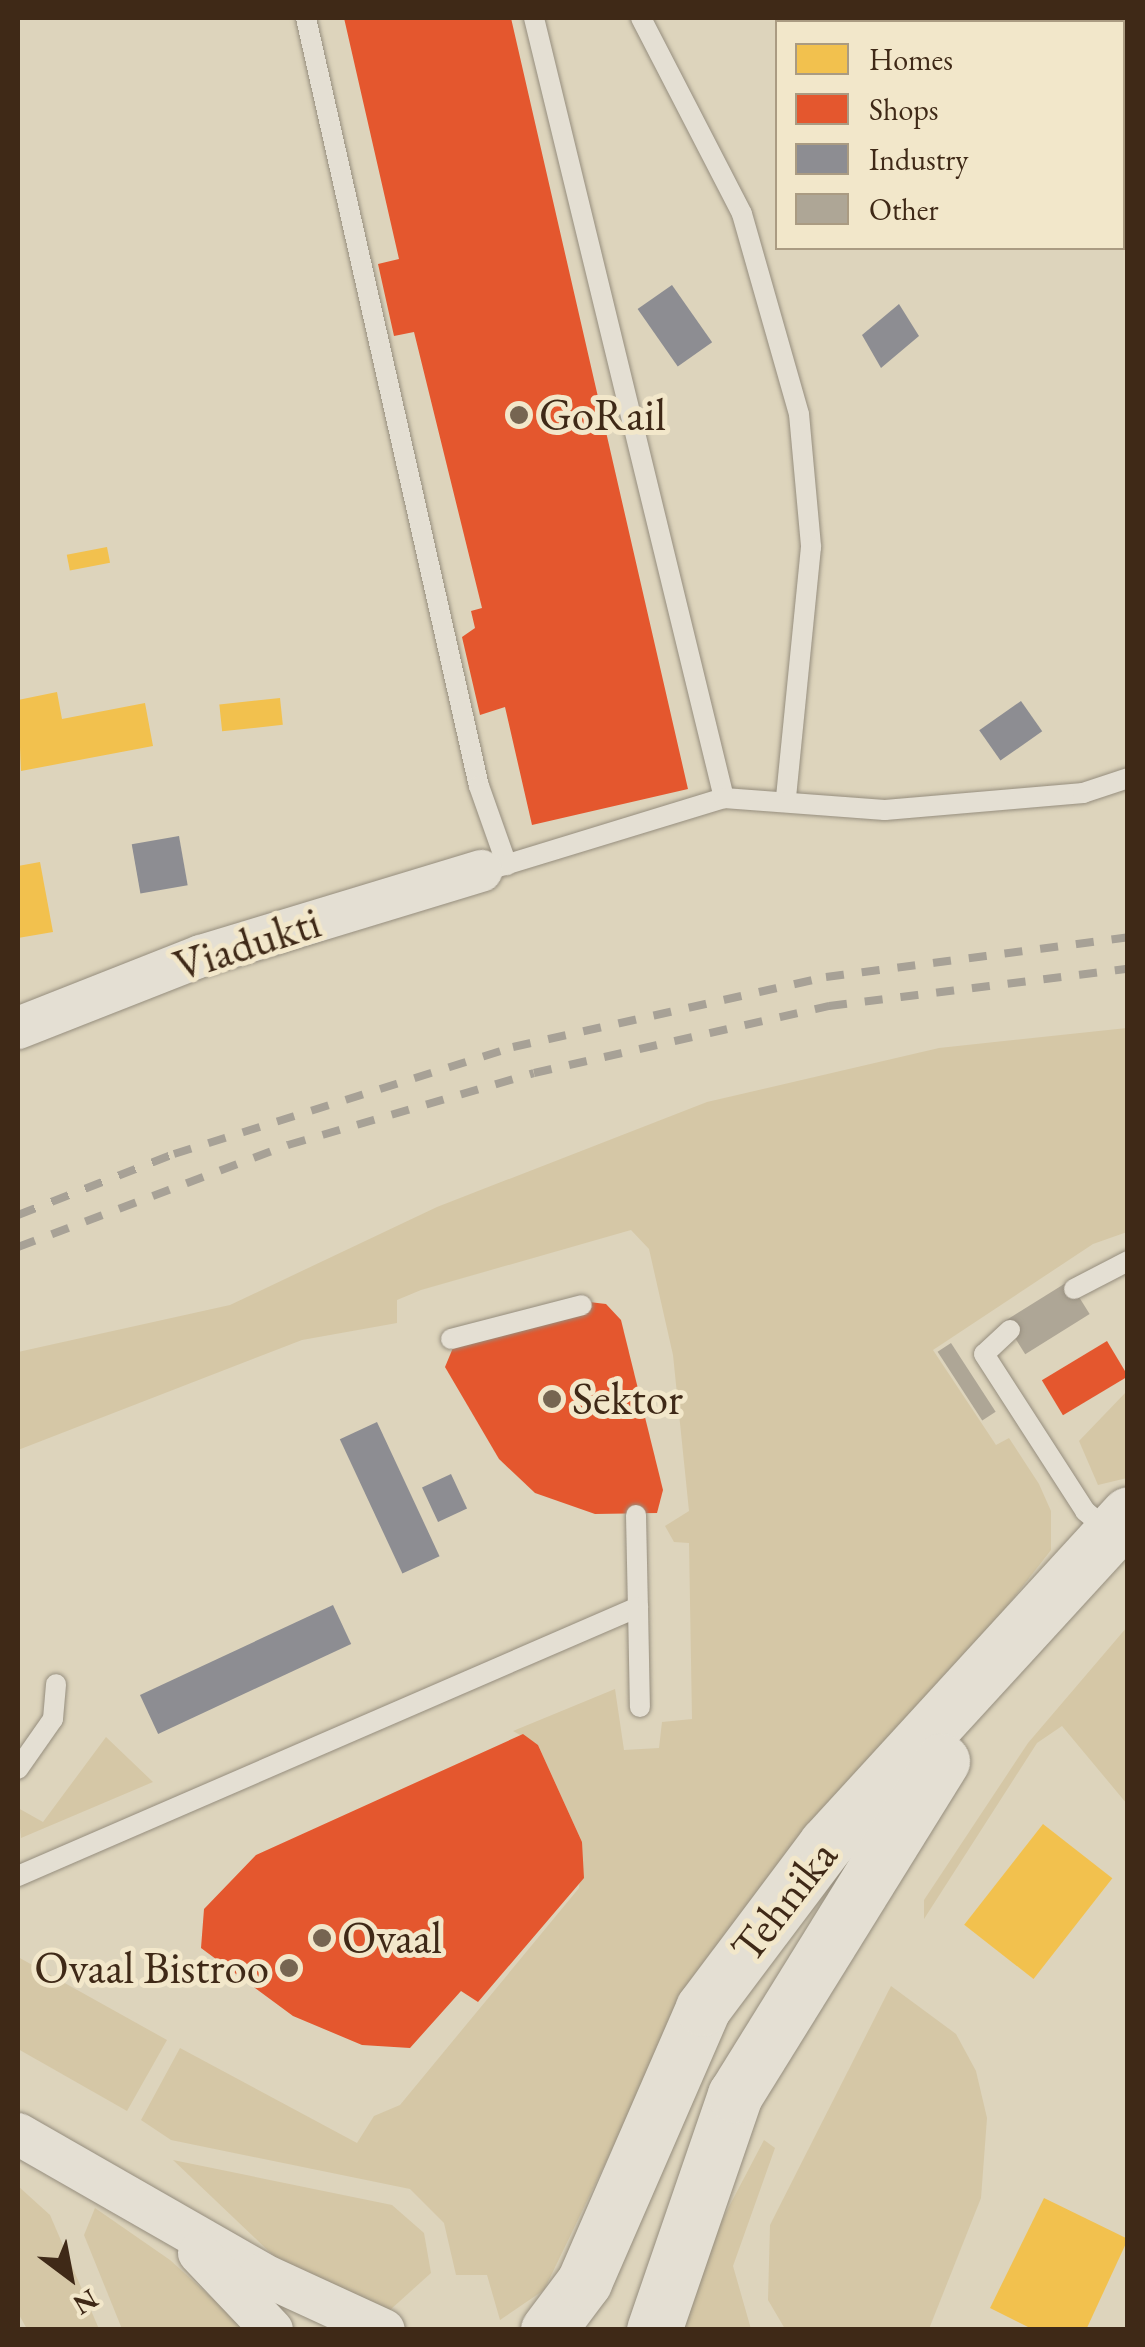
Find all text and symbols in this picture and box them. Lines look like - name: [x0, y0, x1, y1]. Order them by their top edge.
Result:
- legend: [775, 20, 1125, 250]
- text: Homes: [869, 40, 953, 79]
- text: Shops: [869, 90, 939, 129]
- text: Industry: [869, 140, 968, 179]
- text: Other: [869, 190, 938, 229]
- place label: GoRail: [539, 388, 666, 442]
- marker: GoRail: [508, 404, 530, 426]
- street label: Viadukti: [167, 895, 327, 993]
- place label: Sektor: [572, 1372, 683, 1426]
- marker: Sektor: [541, 1388, 563, 1410]
- street label: Tehnika: [720, 1829, 848, 1973]
- place label: Ovaal: [342, 1911, 442, 1965]
- marker: Ovaal: [311, 1927, 333, 1949]
- place label: Ovaal Bistroo: [34, 1941, 269, 1995]
- marker: Ovaal Bistroo: [278, 1957, 300, 1979]
- north arrow: [20, 2227, 120, 2327]
- text: N: [67, 2281, 105, 2324]

